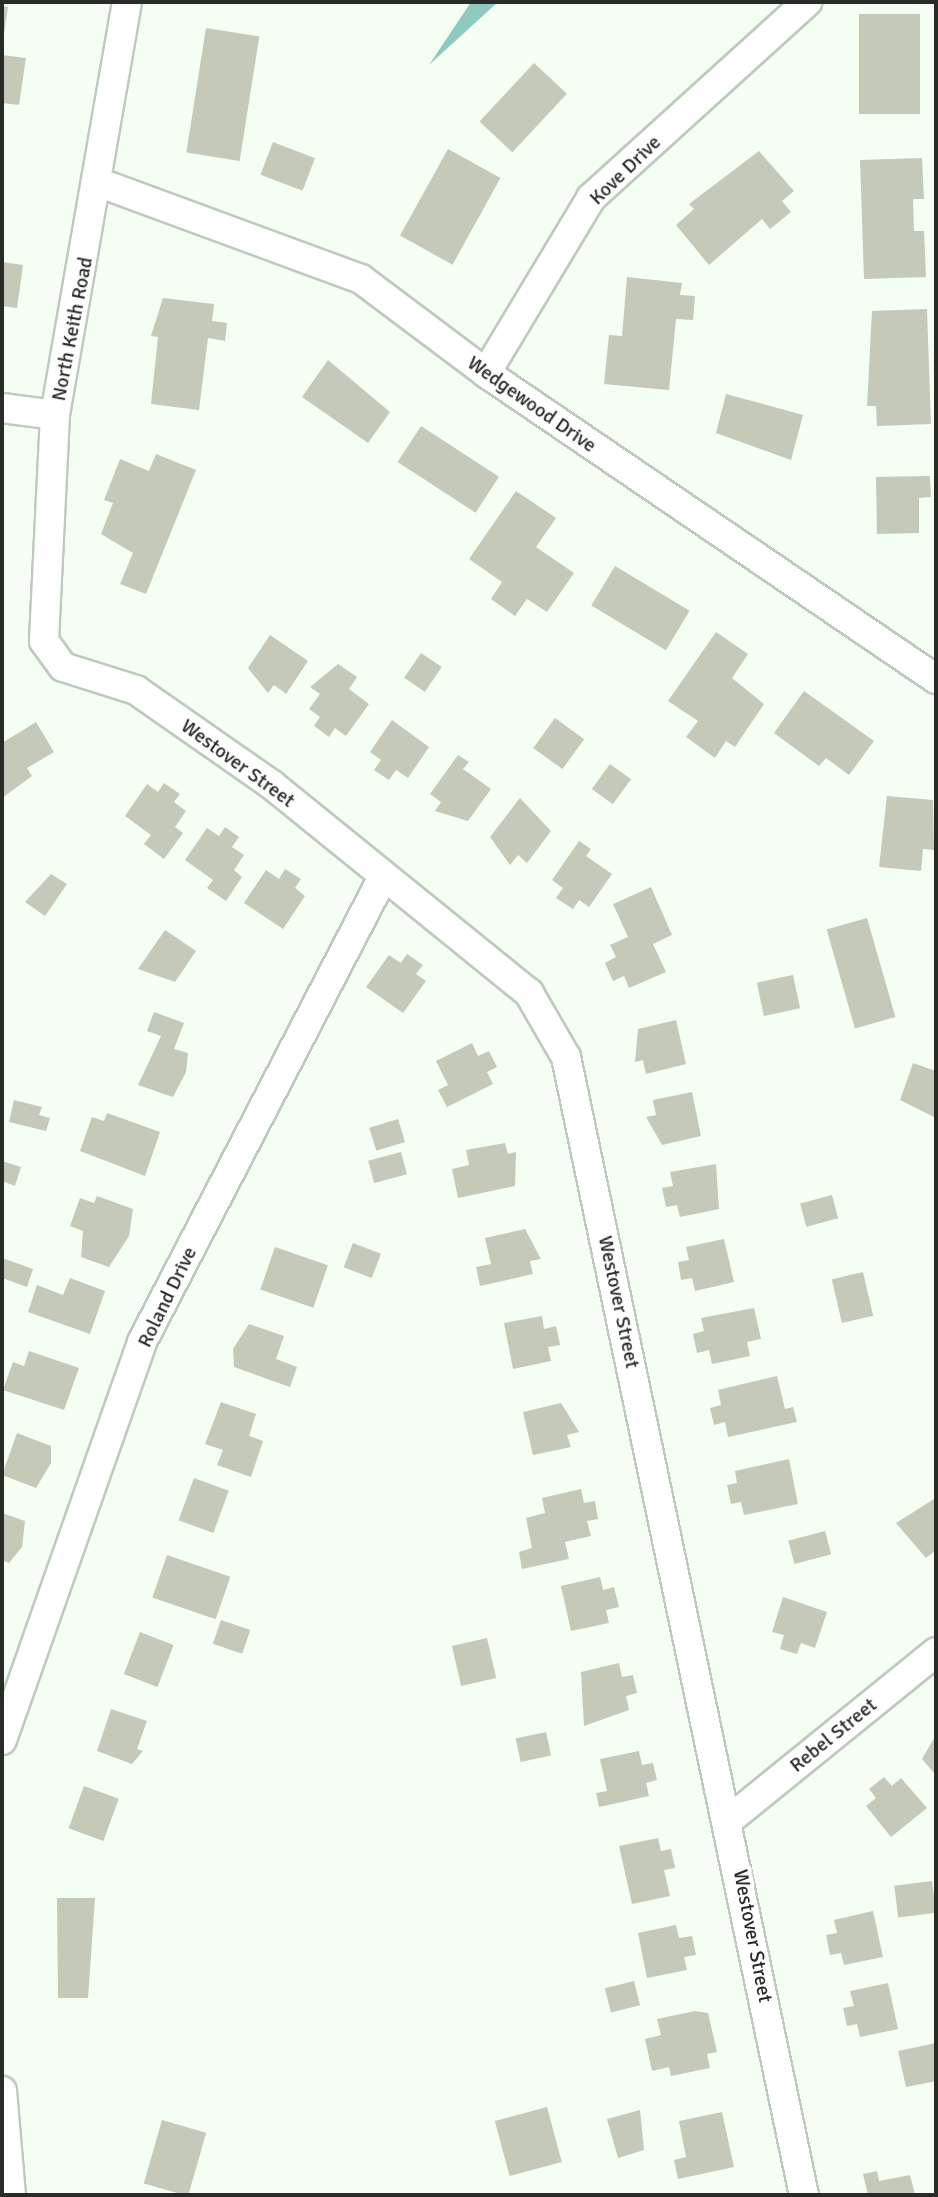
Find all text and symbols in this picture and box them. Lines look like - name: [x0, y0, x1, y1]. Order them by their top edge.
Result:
- street label: Kove Drive: [584, 130, 666, 210]
- street label: North Keith Road: [46, 255, 98, 403]
- street label: Wedgewood Drive: [463, 351, 601, 457]
- street label: Westover Street: [176, 714, 300, 812]
- street label: Westover Street: [593, 1234, 645, 1370]
- street label: Roland Drive: [132, 1243, 202, 1351]
- street label: Rebel Street: [785, 1693, 881, 1777]
- street label: Westover Street: [728, 1868, 778, 2004]

